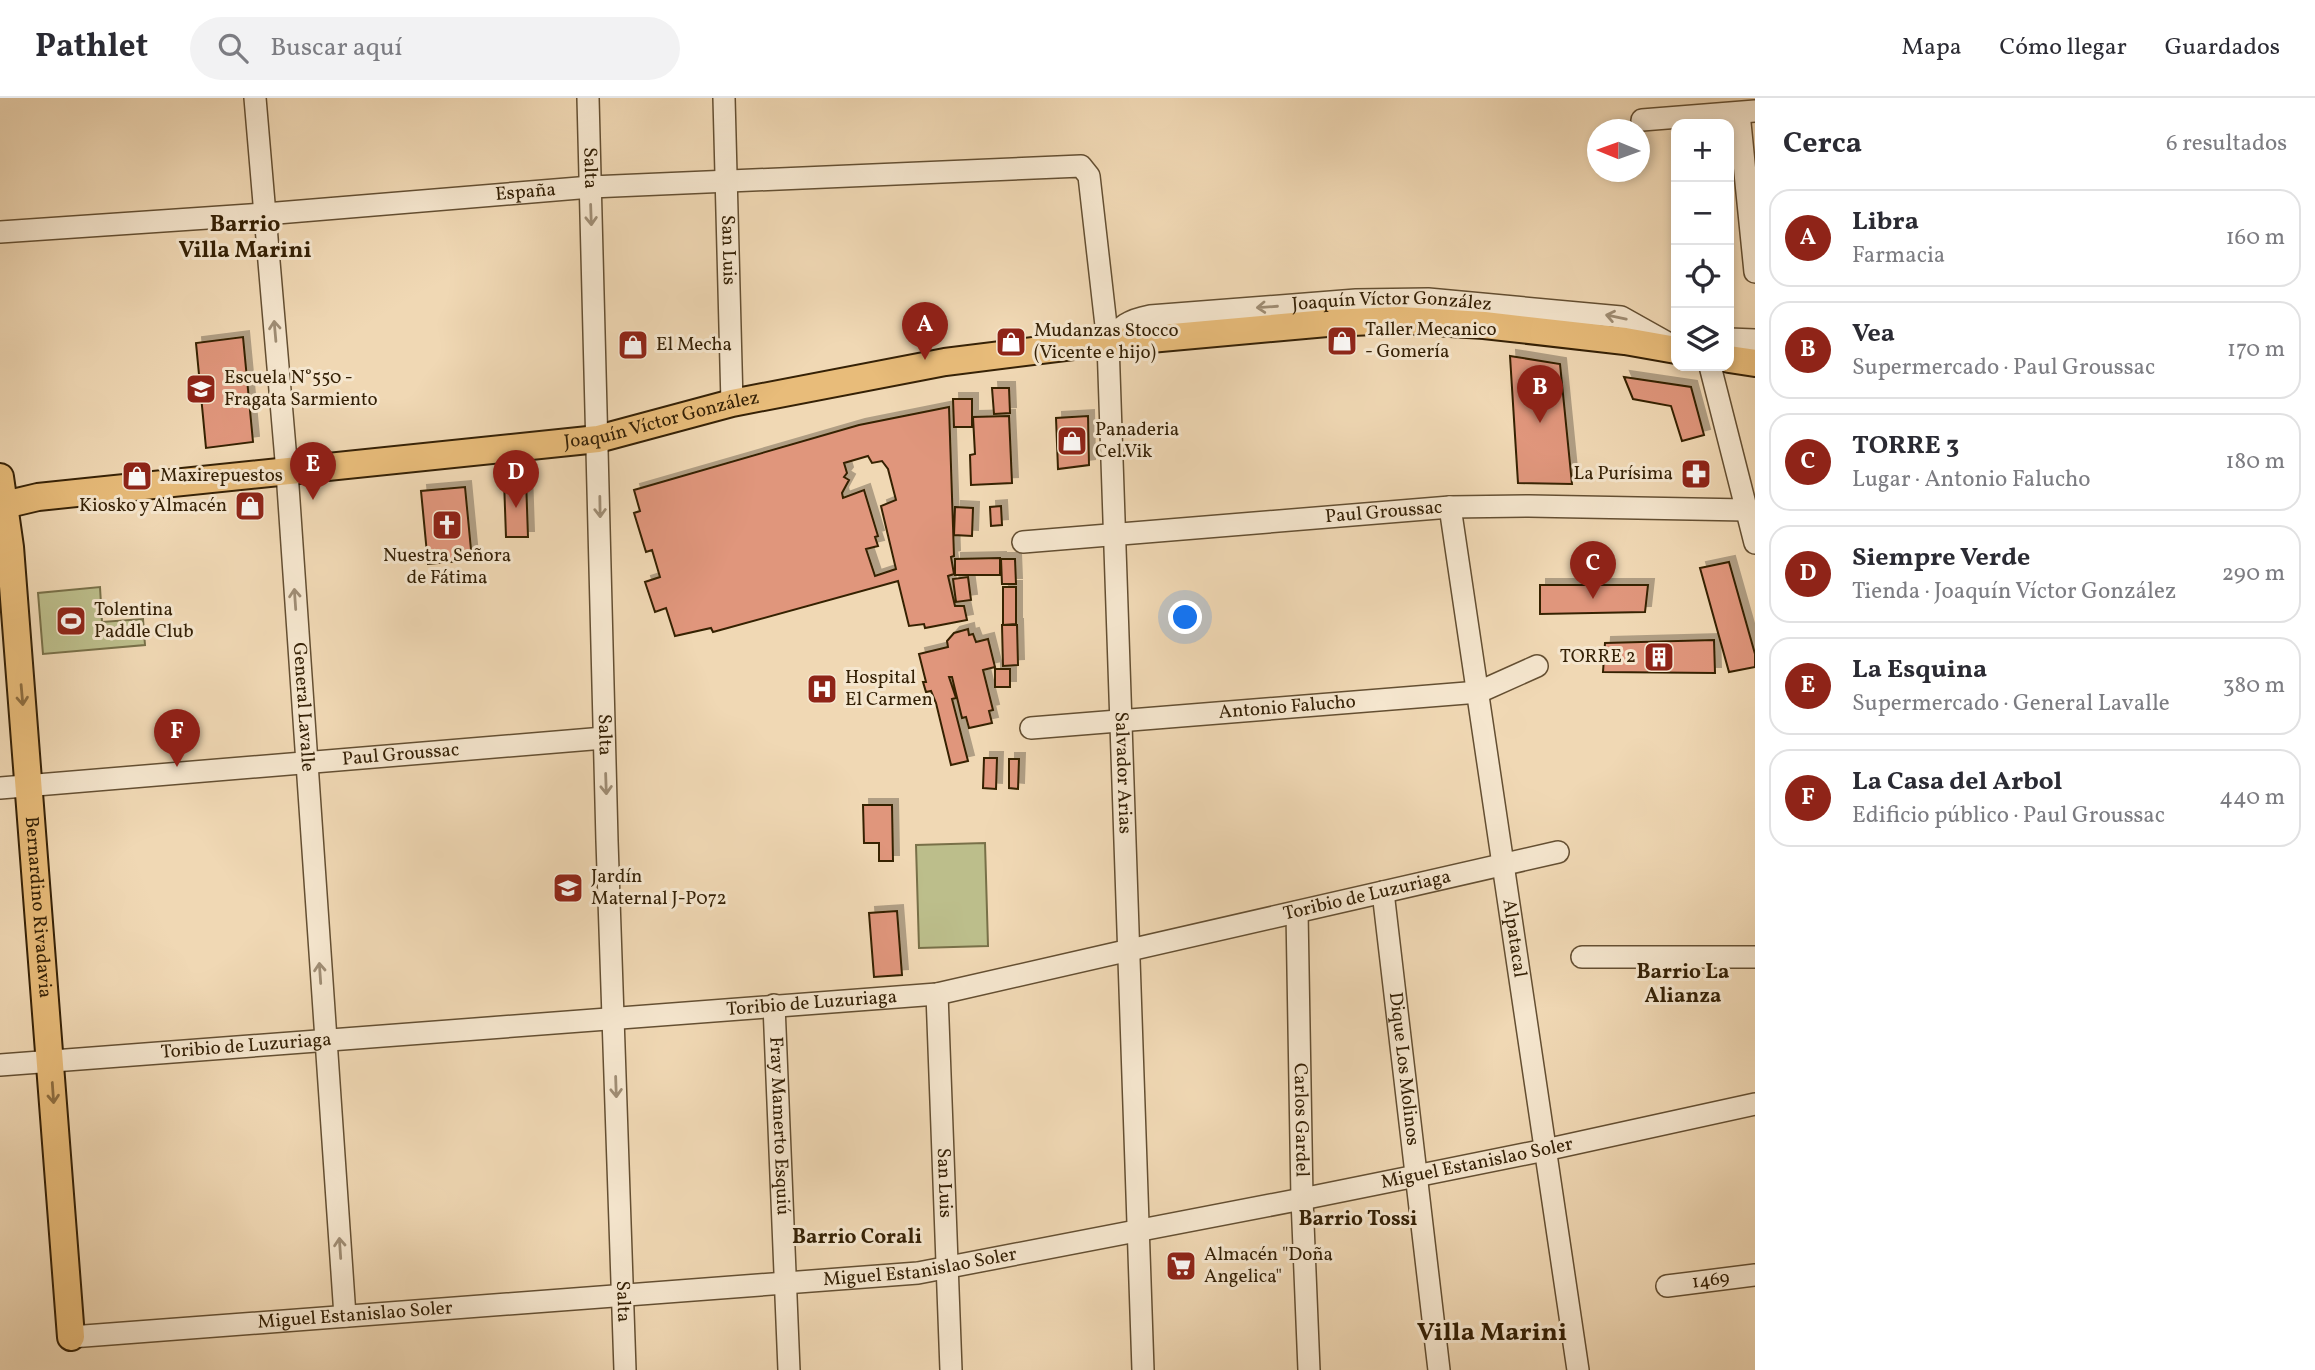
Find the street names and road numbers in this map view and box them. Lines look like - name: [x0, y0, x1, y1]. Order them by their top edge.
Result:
- street label: Salta: [576, 147, 603, 189]
- street label: España: [494, 177, 557, 208]
- street label: San Luis: [714, 214, 742, 285]
- street label: Joaquín Víctor González: [1291, 286, 1493, 318]
- street label: Joaquín Víctor González: [563, 385, 761, 455]
- street label: Paul Groussac: [1324, 495, 1443, 530]
- street label: General Lavalle: [286, 642, 321, 773]
- street label: Antonio Falucho: [1218, 689, 1357, 726]
- street label: Salvador Arias: [1108, 711, 1138, 834]
- street label: Salta: [591, 714, 618, 756]
- street label: Paul Groussac: [341, 737, 460, 773]
- street label: Bernardino Rivadavia: [18, 815, 58, 999]
- street label: Toribio de Luzuriaga: [1281, 864, 1454, 927]
- street label: Alpatacal: [1495, 897, 1533, 980]
- street label: Toribio de Luzuriaga: [725, 984, 898, 1023]
- street label: Dique Los Molinos: [1382, 991, 1426, 1147]
- street label: Toribio de Luzuriaga: [160, 1027, 333, 1066]
- street label: Fray Mamerto Esquiú: [762, 1036, 796, 1216]
- street label: Carlos Gardel: [1287, 1063, 1315, 1178]
- street label: Miguel Estanislao Soler: [1379, 1131, 1576, 1196]
- street label: San Luis: [930, 1147, 958, 1219]
- street label: Miguel Estanislao Soler: [822, 1241, 1019, 1293]
- street label: 1469: [1690, 1265, 1731, 1296]
- street label: Salta: [609, 1280, 636, 1323]
- street label: Miguel Estanislao Soler: [257, 1295, 454, 1336]

